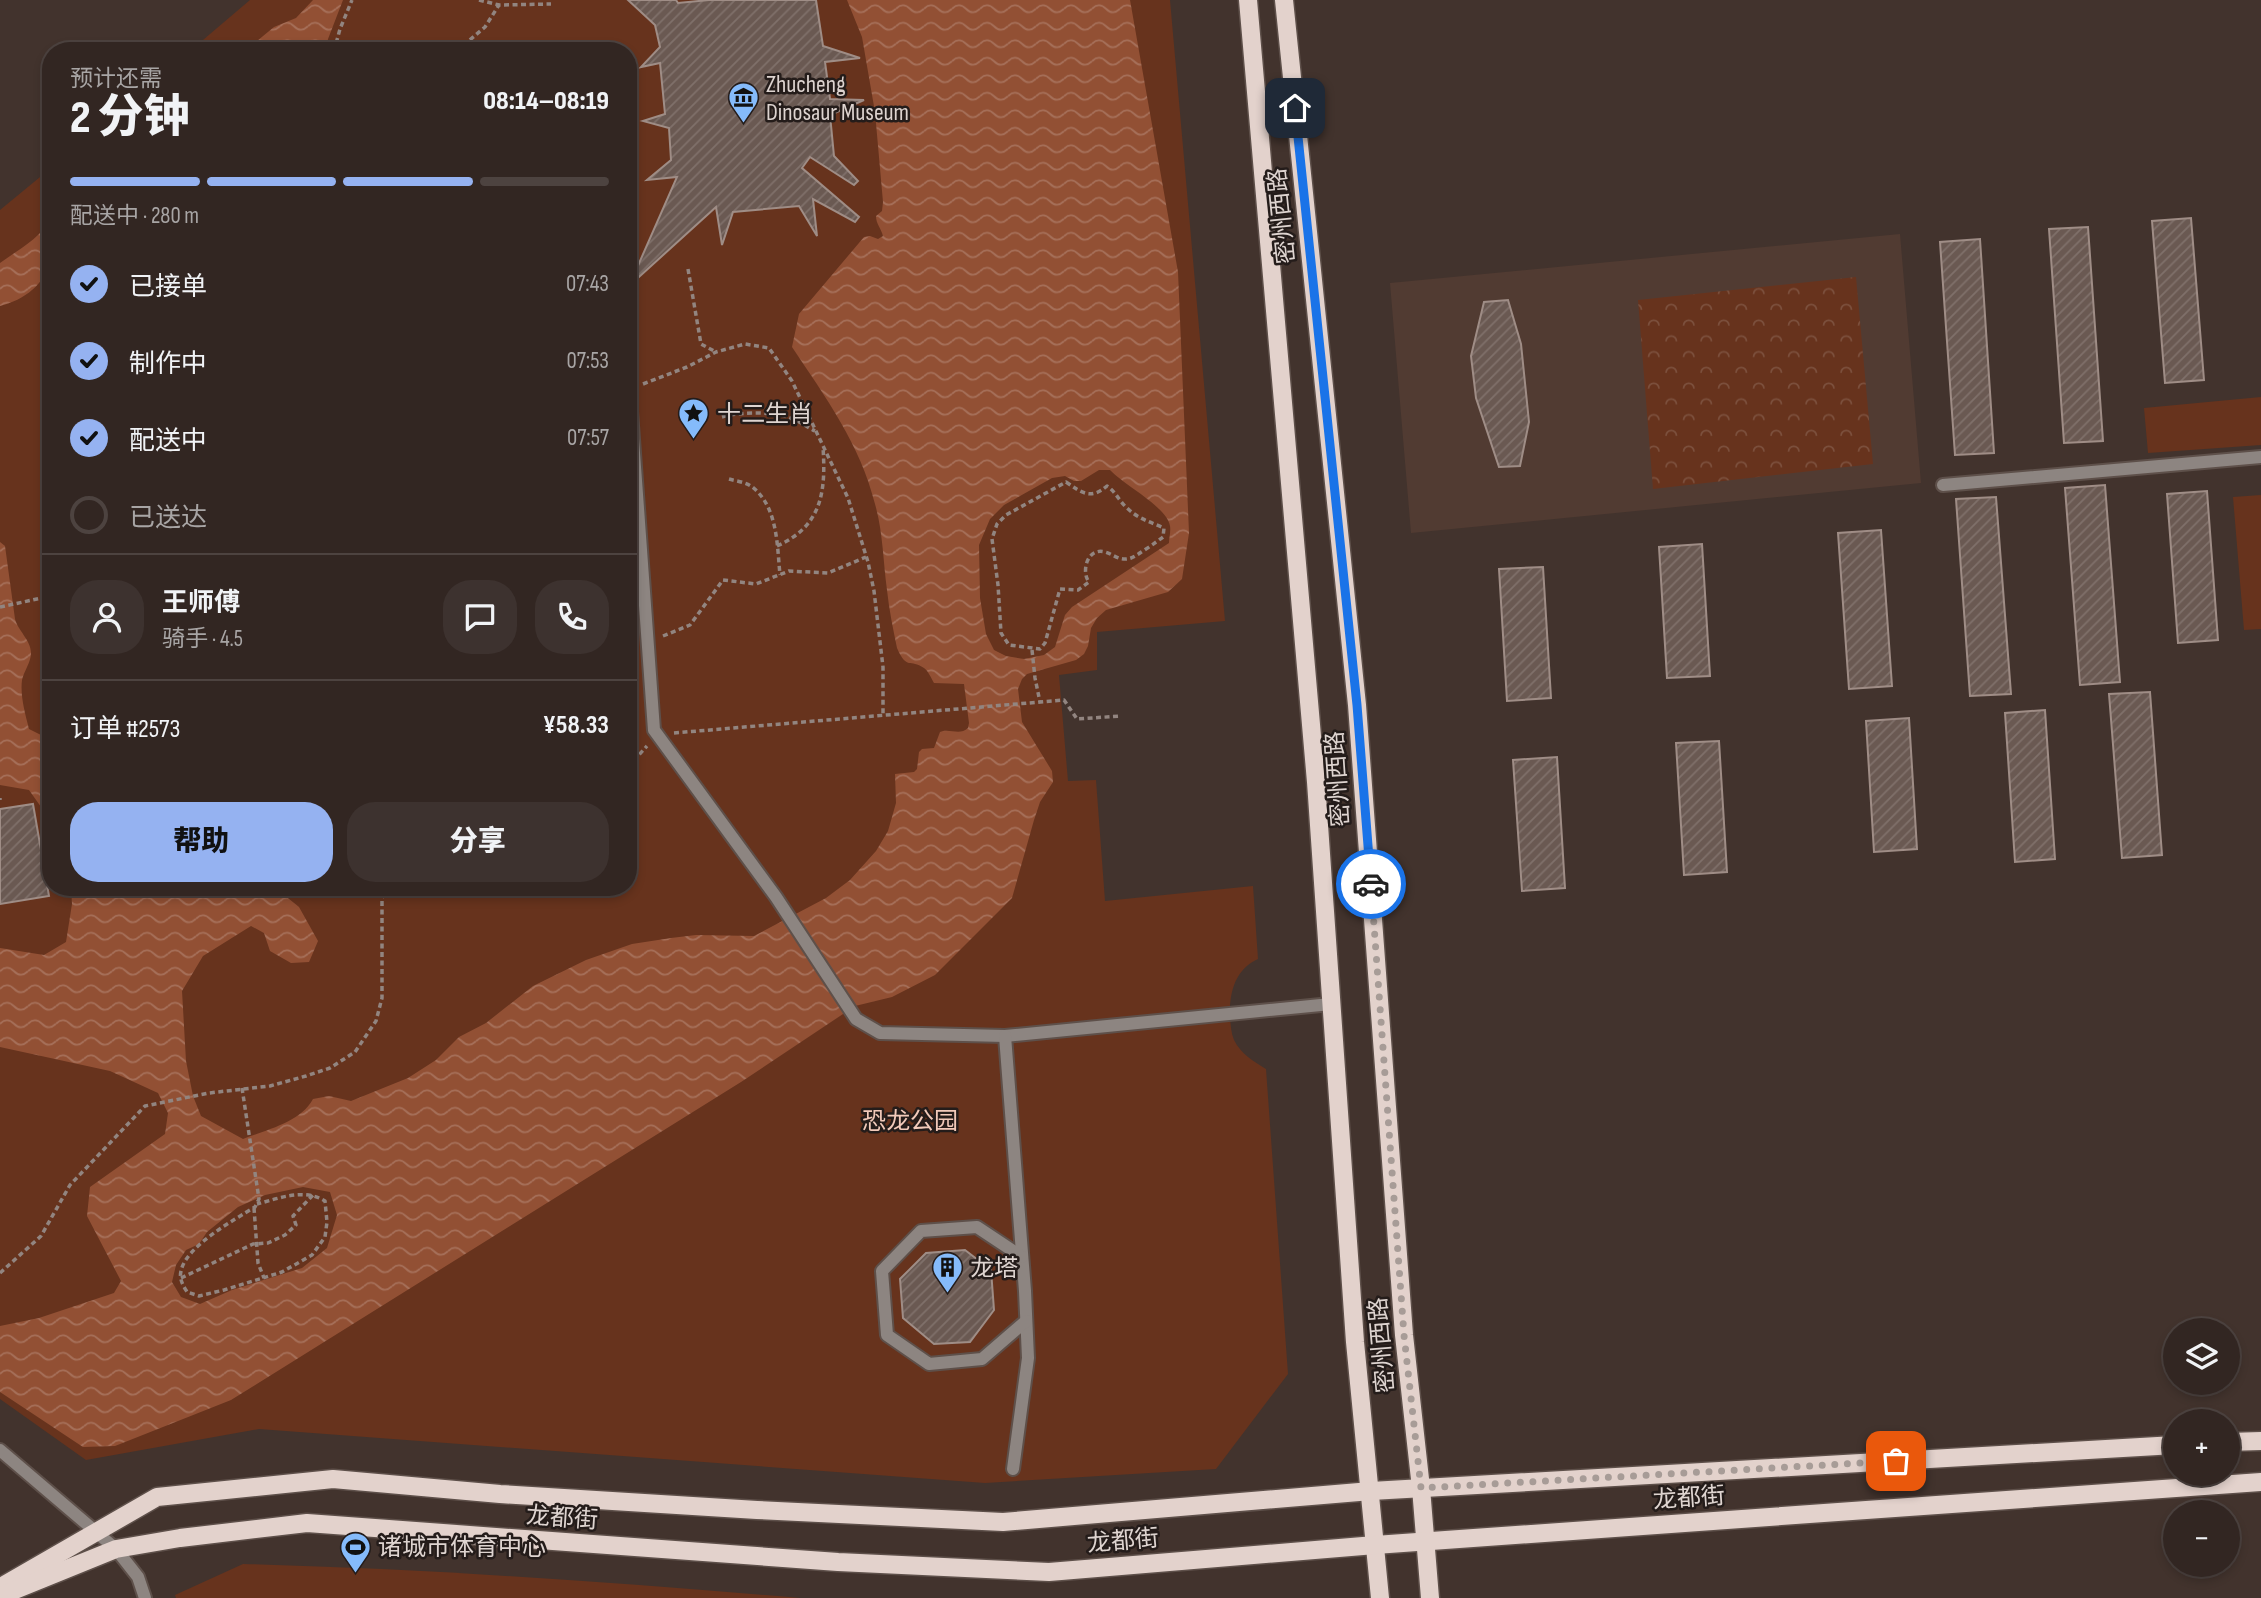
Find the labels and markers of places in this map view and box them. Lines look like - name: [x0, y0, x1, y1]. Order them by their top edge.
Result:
- place label: Zhucheng Dinosaur Museum: [766, 70, 909, 127]
- pin: [1265, 78, 1325, 138]
- museum icon: Zhucheng Dinosaur Museum: [726, 81, 760, 125]
- place icon: 十二生肖: [677, 397, 711, 441]
- place label: 十二生肖: [717, 400, 813, 429]
- building icon: 龙塔: [930, 1251, 964, 1295]
- place label: 龙塔: [970, 1254, 1018, 1283]
- pin: [1866, 1431, 1926, 1491]
- sports icon: 诸城市体育中心: [338, 1530, 372, 1574]
- place label: 诸城市体育中心: [378, 1533, 546, 1562]

